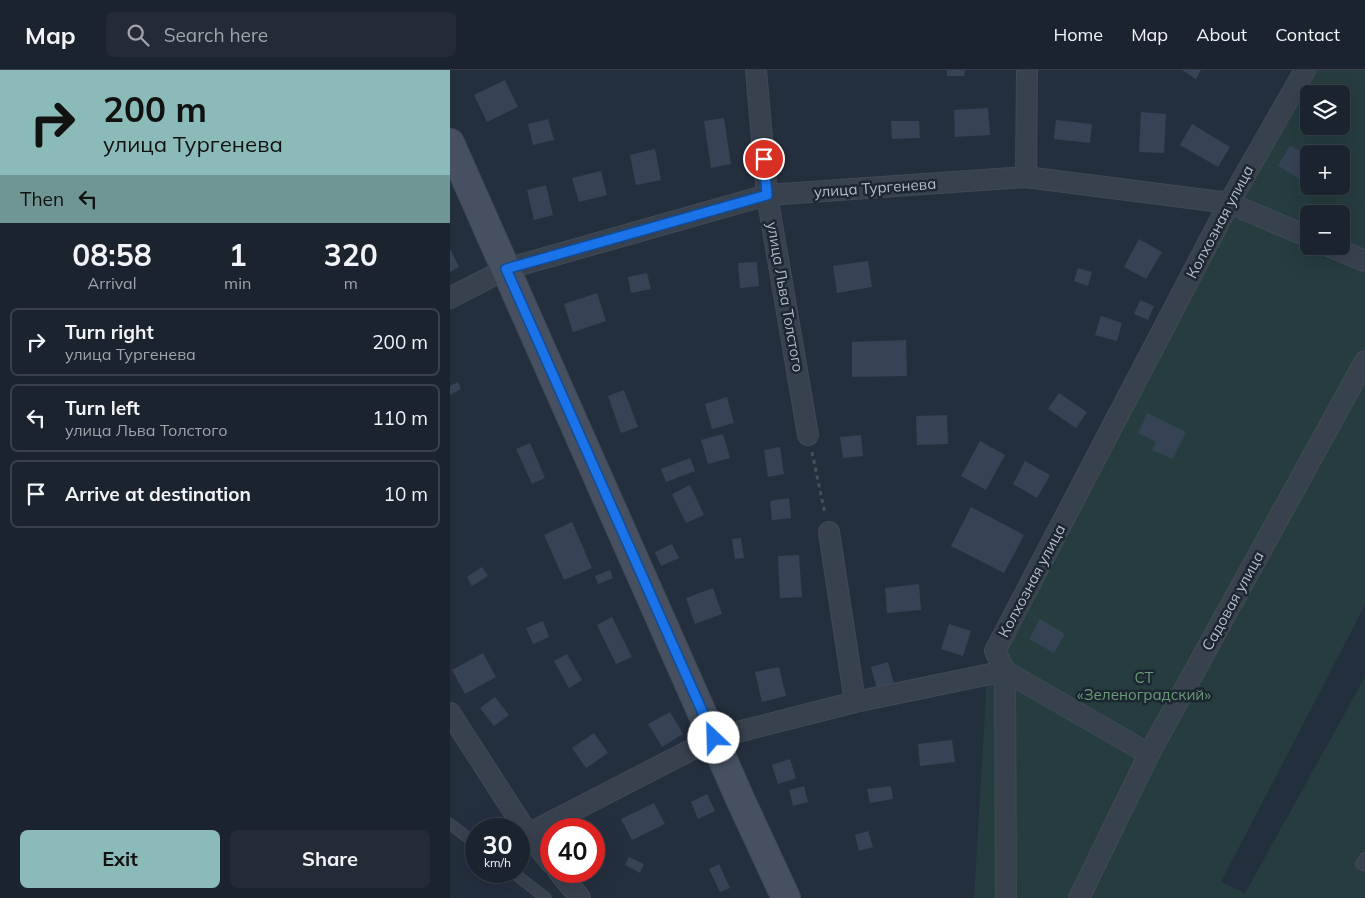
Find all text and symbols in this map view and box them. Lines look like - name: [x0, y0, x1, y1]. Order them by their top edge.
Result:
- search box: [106, 12, 456, 57]
- text: Map: [25, 20, 76, 50]
- icon: search: [124, 21, 152, 49]
- text: Search here: [164, 23, 268, 47]
- text: Home: [1053, 23, 1103, 46]
- text: Map: [1131, 23, 1168, 46]
- text: About: [1196, 23, 1247, 46]
- text: Contact: [1275, 23, 1340, 46]
- map controls: [1300, 85, 1350, 255]
- button: layers: [1300, 85, 1350, 135]
- text: 200 m: [103, 87, 207, 131]
- icon: right: [20, 90, 85, 155]
- text: улица Тургенева: [103, 130, 283, 158]
- pin: [743, 138, 785, 180]
- icon: arrive: [750, 145, 778, 173]
- button: +: [1300, 145, 1350, 195]
- street label: Колхозная улица: [1182, 162, 1257, 282]
- street label: улица Тургенева: [813, 174, 937, 201]
- icon: left: [74, 185, 102, 213]
- text: Then: [20, 187, 64, 211]
- button: −: [1300, 205, 1350, 255]
- street label: улица Льва Толстого: [763, 220, 808, 374]
- text: 08:58: [72, 236, 152, 274]
- text: 1: [229, 236, 247, 274]
- text: 320: [324, 236, 378, 274]
- text: Arrival: [88, 273, 137, 293]
- text: min: [224, 273, 251, 293]
- text: m: [344, 273, 358, 293]
- text: Turn right: [65, 320, 154, 344]
- icon: right: [22, 328, 50, 356]
- text: 200 m: [372, 330, 428, 354]
- text: улица Тургенева: [65, 344, 196, 364]
- text: Turn left: [65, 396, 140, 420]
- icon: left: [22, 404, 50, 432]
- text: 110 m: [372, 406, 428, 430]
- text: улица Льва Толстого: [65, 420, 228, 440]
- icon: arrive: [22, 480, 50, 508]
- text: Arrive at destination: [65, 482, 251, 506]
- text: 10 m: [384, 482, 428, 506]
- street label: Колхозная улица: [994, 521, 1069, 641]
- street label: Садовая улица: [1197, 548, 1268, 654]
- park label: СТ «Зеленоградский»: [1077, 668, 1211, 704]
- position arrow: [687, 711, 739, 763]
- speed limit sign: 40: [540, 818, 605, 883]
- text: 30: [482, 829, 513, 860]
- button: Exit: [20, 830, 220, 888]
- button: Share: [230, 830, 430, 888]
- text: km/h: [484, 855, 511, 870]

